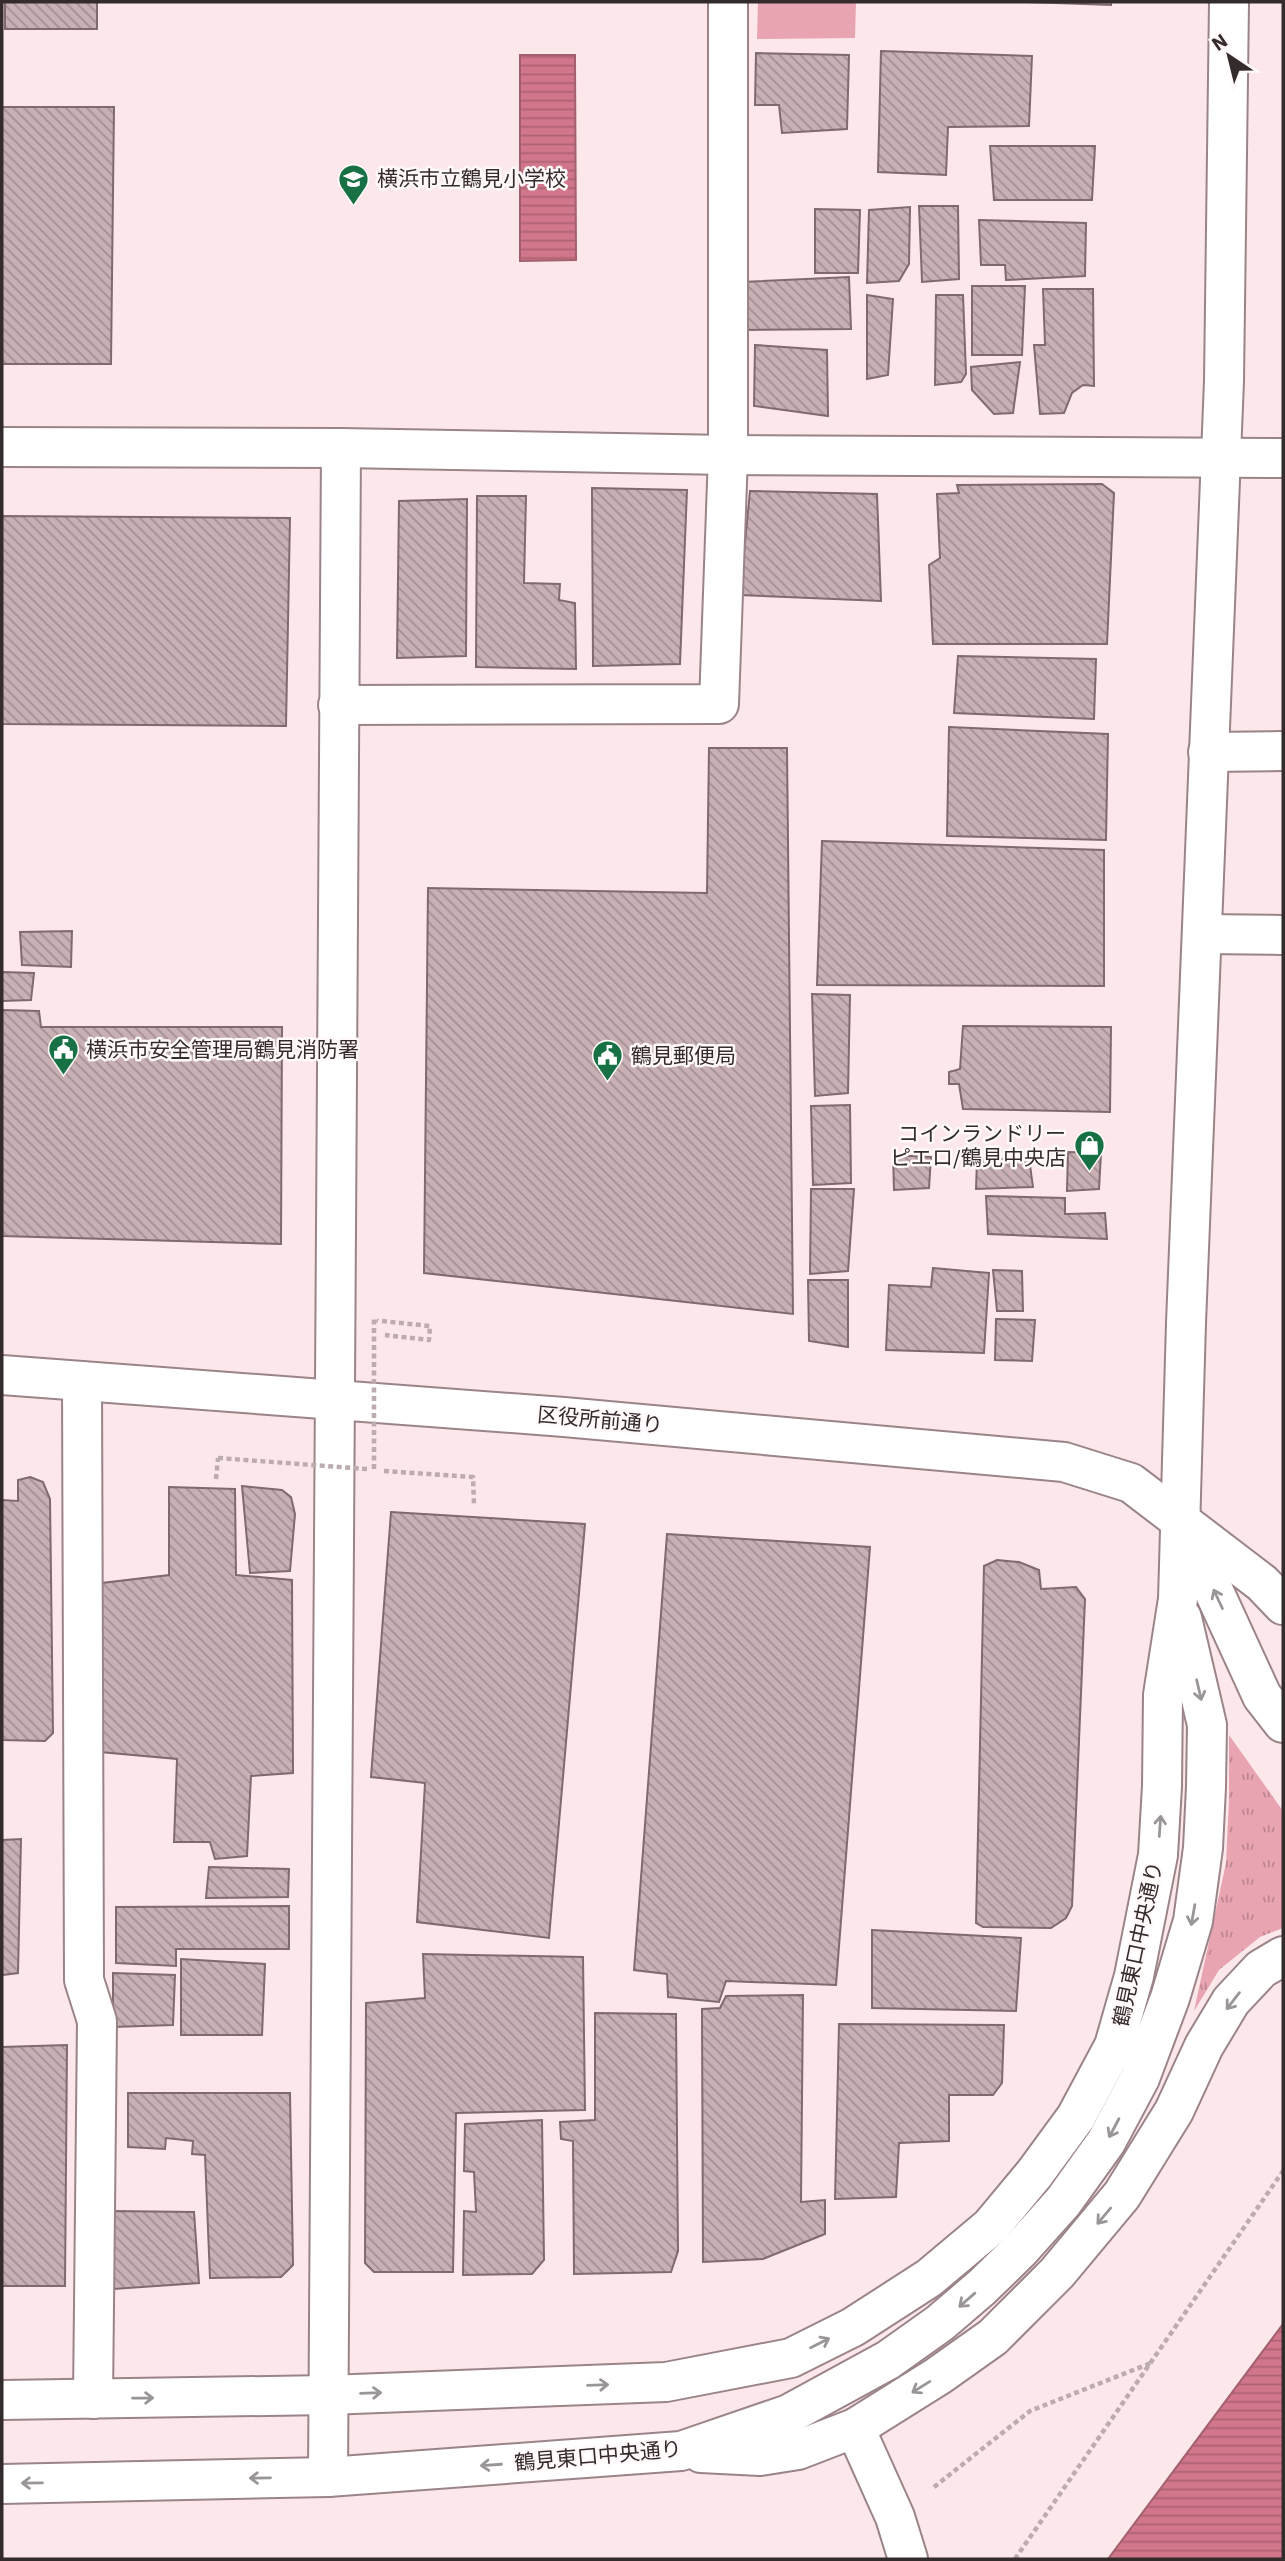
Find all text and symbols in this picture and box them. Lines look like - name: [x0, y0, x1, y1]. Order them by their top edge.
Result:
- north arrow: [1194, 21, 1264, 91]
- text: N: [1207, 28, 1232, 56]
- school or university icon: 横浜市立鶴見小学校: [337, 162, 371, 206]
- place label: 横浜市立鶴見小学校: [377, 164, 566, 192]
- public building icon: 横浜市安全管理局鶴見消防署: [46, 1033, 80, 1077]
- place label: 横浜市安全管理局鶴見消防署: [86, 1035, 359, 1063]
- public building icon: 鶴見郵便局: [591, 1039, 625, 1083]
- place label: 鶴見郵便局: [631, 1041, 736, 1069]
- place label: コインランドリー ピエロ/鶴見中央店: [890, 1119, 1066, 1171]
- shop icon: コインランドリー ピエロ/鶴見中央店: [1072, 1129, 1106, 1173]
- street label: 区役所前通り: [536, 1400, 664, 1438]
- one-way arrow: [1211, 1588, 1224, 1610]
- one-way arrow: [1192, 1678, 1206, 1701]
- one-way arrow: [1153, 1815, 1166, 1838]
- street label: 鶴見東口中央通り: [1106, 1859, 1168, 2029]
- one-way arrow: [1186, 1903, 1199, 1926]
- one-way arrow: [1225, 1991, 1240, 2009]
- one-way arrow: [1106, 2117, 1120, 2137]
- one-way arrow: [1097, 2207, 1112, 2225]
- one-way arrow: [958, 2292, 976, 2308]
- one-way arrow: [809, 2336, 830, 2350]
- one-way arrow: [587, 2378, 610, 2391]
- one-way arrow: [912, 2379, 931, 2394]
- one-way arrow: [359, 2386, 382, 2400]
- one-way arrow: [132, 2391, 155, 2404]
- street label: 鶴見東口中央通り: [513, 2434, 683, 2476]
- one-way arrow: [480, 2459, 503, 2472]
- one-way arrow: [248, 2472, 271, 2485]
- one-way arrow: [21, 2476, 44, 2490]

